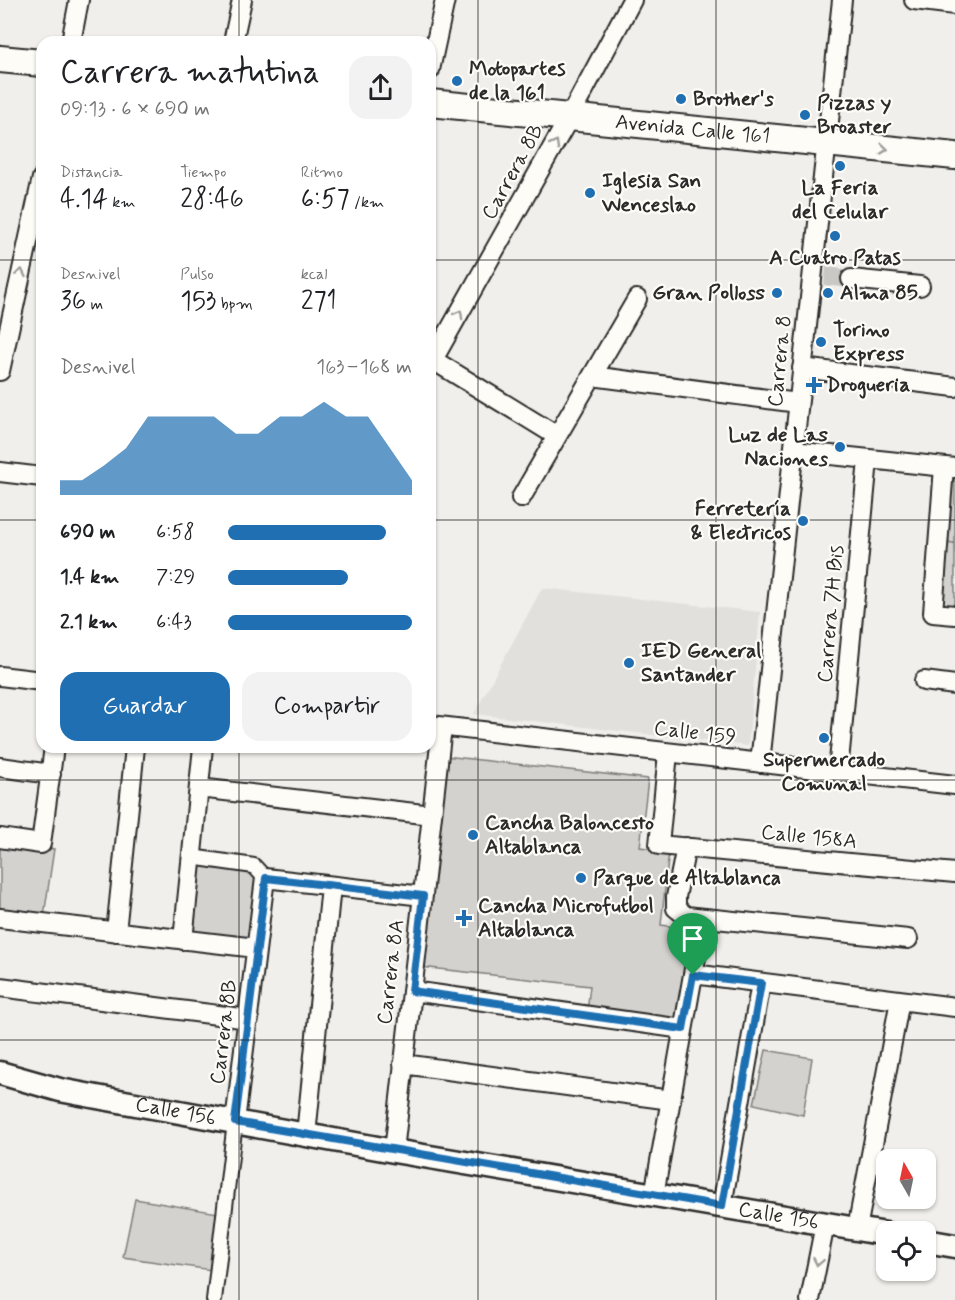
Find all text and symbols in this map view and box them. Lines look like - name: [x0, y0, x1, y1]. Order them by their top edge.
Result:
- text: Carrera matutina: [60, 51, 320, 95]
- place label: Motopartes de la 161: [469, 55, 566, 107]
- button: share: [349, 56, 412, 119]
- marker: Motopartes de la 161: [450, 74, 464, 88]
- place label: Brother's: [693, 85, 774, 113]
- place label: Pizzas y Broaster: [817, 89, 892, 141]
- marker: Brother's: [674, 92, 688, 106]
- text: 09:13 · 6 × 690 m: [60, 96, 210, 123]
- street label: Avenida Calle 161: [614, 108, 771, 151]
- marker: Pizzas y Broaster: [798, 108, 812, 122]
- street label: Carrera 8B: [475, 119, 551, 225]
- one-way arrow: [547, 140, 559, 150]
- one-way arrow: [880, 142, 889, 155]
- marker: La Feria del Celular: [833, 159, 847, 173]
- text: Distancia: [60, 162, 122, 183]
- text: Tiempo: [180, 162, 226, 183]
- text: Ritmo: [301, 162, 343, 183]
- place label: Iglesia San Wenceslao: [601, 167, 701, 219]
- place label: La Feria del Celular: [792, 174, 889, 226]
- text: 4.14: [60, 183, 108, 217]
- text: 28:46: [180, 183, 244, 217]
- text: 6:57: [301, 183, 350, 217]
- marker: Iglesia San Wenceslao: [583, 186, 597, 200]
- text: km: [108, 192, 136, 213]
- text: /km: [350, 192, 384, 213]
- marker: A Cuatro Patas: [828, 229, 842, 243]
- place label: A Cuatro Patas: [769, 244, 901, 272]
- text: Desnivel: [60, 264, 120, 285]
- text: Pulso: [180, 264, 214, 285]
- text: kcal: [301, 264, 328, 285]
- one-way arrow: [14, 268, 27, 278]
- place label: Gran Polloss: [652, 279, 766, 307]
- place label: Alma 85: [840, 279, 918, 307]
- text: 36: [60, 285, 86, 319]
- text: 153: [180, 285, 216, 319]
- text: 271: [301, 285, 337, 319]
- marker: Gran Polloss: [770, 286, 784, 300]
- marker: Alma 85: [821, 286, 835, 300]
- text: m: [86, 294, 103, 315]
- text: bpm: [216, 294, 253, 315]
- one-way arrow: [452, 310, 463, 320]
- street label: Carrera 8: [761, 314, 799, 408]
- place label: Torino Express: [833, 316, 905, 368]
- marker: Torino Express: [814, 335, 828, 349]
- text: Desnivel: [60, 354, 135, 381]
- text: 163–168 m: [316, 354, 412, 381]
- place label: Drogueria: [826, 371, 911, 399]
- marker: Drogueria: [807, 378, 821, 392]
- place label: Luz de Las Naciones: [728, 421, 829, 473]
- marker: Luz de Las Naciones: [833, 440, 847, 454]
- place label: Ferretería & Electricos: [691, 495, 792, 547]
- marker: Ferretería & Electricos: [796, 514, 810, 528]
- text: 690 m: [60, 519, 116, 546]
- text: 6:58: [156, 519, 195, 546]
- street label: Carrera 7H Bis: [811, 544, 851, 684]
- text: 1.4 km: [60, 564, 119, 591]
- text: 7:29: [156, 564, 195, 591]
- text: 2.1 km: [60, 609, 117, 636]
- text: 6:43: [156, 609, 192, 636]
- place label: IED General Santander: [641, 637, 761, 689]
- marker: IED General Santander: [622, 656, 636, 670]
- button: Guardar: [60, 672, 230, 741]
- button: Compartir: [242, 672, 412, 741]
- street label: Calle 159: [652, 714, 738, 752]
- marker: Supermercado Comunal: [817, 731, 831, 745]
- place label: Supermercado Comunal: [763, 746, 886, 798]
- place label: Cancha Baloncesto Altablanca: [485, 809, 654, 861]
- street label: Calle 158A: [760, 818, 858, 856]
- marker: Cancha Baloncesto Altablanca: [466, 828, 480, 842]
- place label: Parque de Altablanca: [593, 864, 781, 892]
- marker: Parque de Altablanca: [574, 871, 588, 885]
- place label: Cancha Microfutbol Altablanca: [478, 892, 654, 944]
- marker: Cancha Microfutbol Altablanca: [455, 909, 473, 927]
- pin: [667, 913, 718, 975]
- street label: Carrera 8A: [371, 918, 411, 1026]
- icon: arrive: [676, 922, 709, 955]
- street label: Carrera 8B: [204, 978, 244, 1086]
- street label: Calle 156: [133, 1090, 218, 1132]
- north arrow: [876, 1149, 936, 1209]
- map controls: [876, 1149, 936, 1281]
- street label: Calle 156: [736, 1195, 821, 1236]
- button: locate: [876, 1221, 936, 1281]
- one-way arrow: [812, 1257, 825, 1267]

